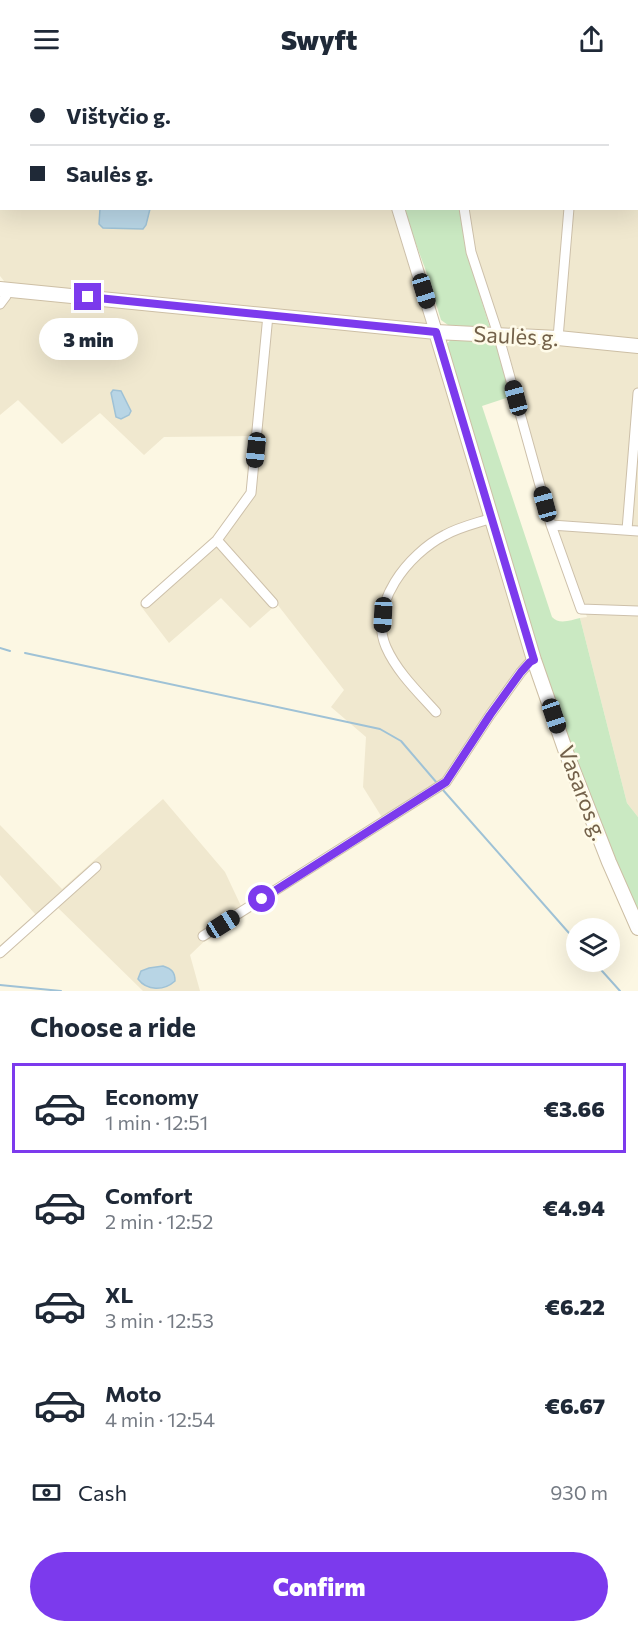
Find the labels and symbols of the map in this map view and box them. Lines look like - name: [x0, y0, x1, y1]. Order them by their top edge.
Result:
- car: [410, 271, 438, 311]
- route end: [74, 283, 101, 310]
- callout: 3 min: [38, 318, 138, 360]
- street label: Saulės g.: [473, 320, 559, 351]
- car: [503, 378, 529, 418]
- car: [245, 431, 267, 469]
- car: [532, 484, 558, 524]
- car: [373, 597, 393, 633]
- car: [540, 696, 568, 736]
- street label: Vasaros g.: [553, 741, 614, 844]
- route start: [248, 885, 275, 912]
- car: [203, 907, 243, 941]

